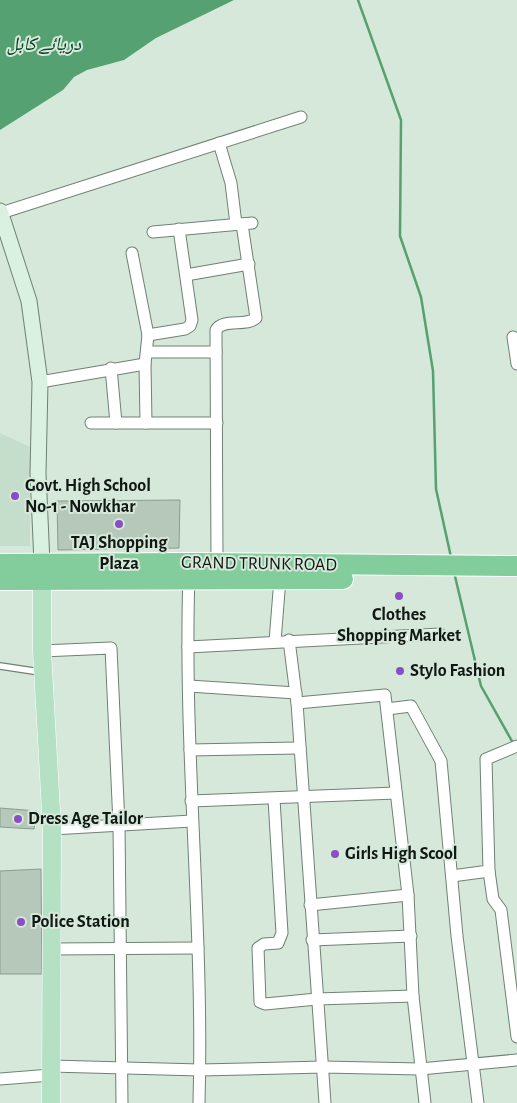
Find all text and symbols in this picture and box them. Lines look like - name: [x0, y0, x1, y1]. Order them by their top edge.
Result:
- water label: دریائے کابل: [7, 35, 81, 55]
- place label: Govt. High School No-1 - Nowkhar: [25, 477, 151, 516]
- marker: Govt. High School No-1 - Nowkhar: [9, 490, 21, 502]
- marker: TAJ Shopping Plaza: [113, 518, 125, 530]
- place label: TAJ Shopping Plaza: [71, 534, 168, 573]
- street label: GRAND TRUNK ROAD: [181, 554, 337, 574]
- marker: Clothes Shopping Market: [393, 590, 405, 602]
- place label: Clothes Shopping Market: [337, 606, 461, 645]
- place label: Stylo Fashion: [410, 662, 505, 680]
- marker: Stylo Fashion: [394, 665, 406, 677]
- place label: Dress Age Tailor: [28, 810, 144, 828]
- marker: Dress Age Tailor: [12, 813, 24, 825]
- place label: Girls High Scool: [345, 845, 458, 863]
- marker: Girls High Scool: [329, 848, 341, 860]
- place label: Police Station: [31, 913, 130, 931]
- marker: Police Station: [15, 916, 27, 928]

